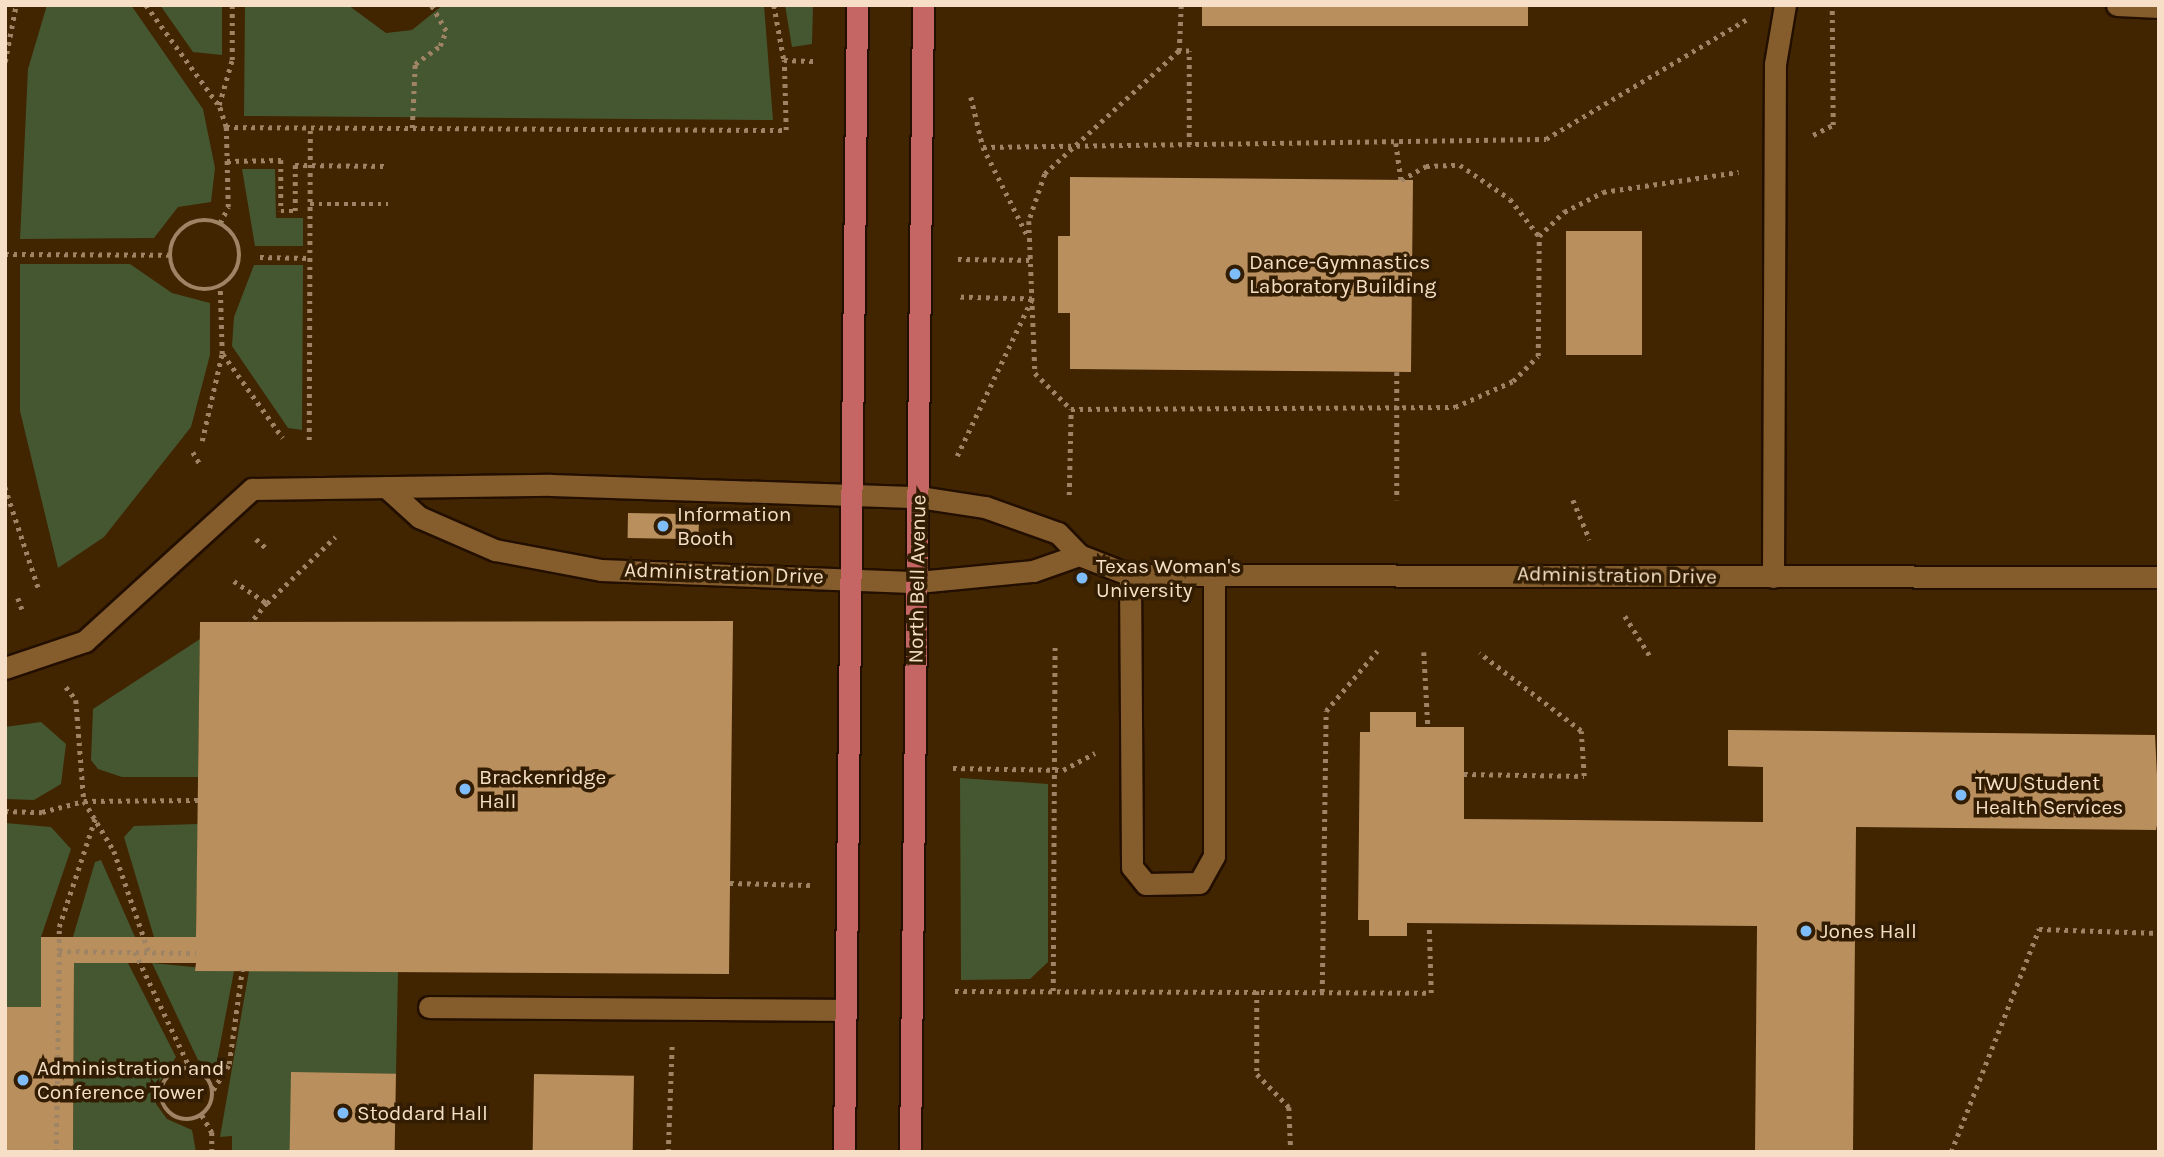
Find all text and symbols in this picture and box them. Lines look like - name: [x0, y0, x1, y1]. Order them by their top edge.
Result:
- place label: Dance-Gymnastics Laboratory Building: [1249, 249, 1436, 299]
- marker: Dance-Gymnastics Laboratory Building: [1227, 266, 1243, 282]
- street label: North Bell Avenue: [903, 494, 931, 664]
- place label: Information Booth: [677, 501, 791, 551]
- marker: Information Booth: [655, 518, 671, 534]
- place label: Texas Woman's University: [1096, 553, 1241, 603]
- street label: Administration Drive: [624, 557, 824, 589]
- street label: Administration Drive: [1517, 561, 1717, 589]
- marker: Texas Woman's University: [1074, 570, 1090, 586]
- place label: Brackenridge Hall: [479, 764, 606, 814]
- place label: TWU Student Health Services: [1975, 770, 2123, 820]
- marker: Brackenridge Hall: [457, 781, 473, 797]
- marker: TWU Student Health Services: [1953, 787, 1969, 803]
- place label: Jones Hall: [1820, 918, 1917, 944]
- marker: Jones Hall: [1798, 923, 1814, 939]
- place label: Administration and Conference Tower: [37, 1055, 224, 1105]
- marker: Administration and Conference Tower: [15, 1072, 31, 1088]
- place label: Stoddard Hall: [357, 1100, 488, 1126]
- marker: Stoddard Hall: [335, 1105, 351, 1121]

